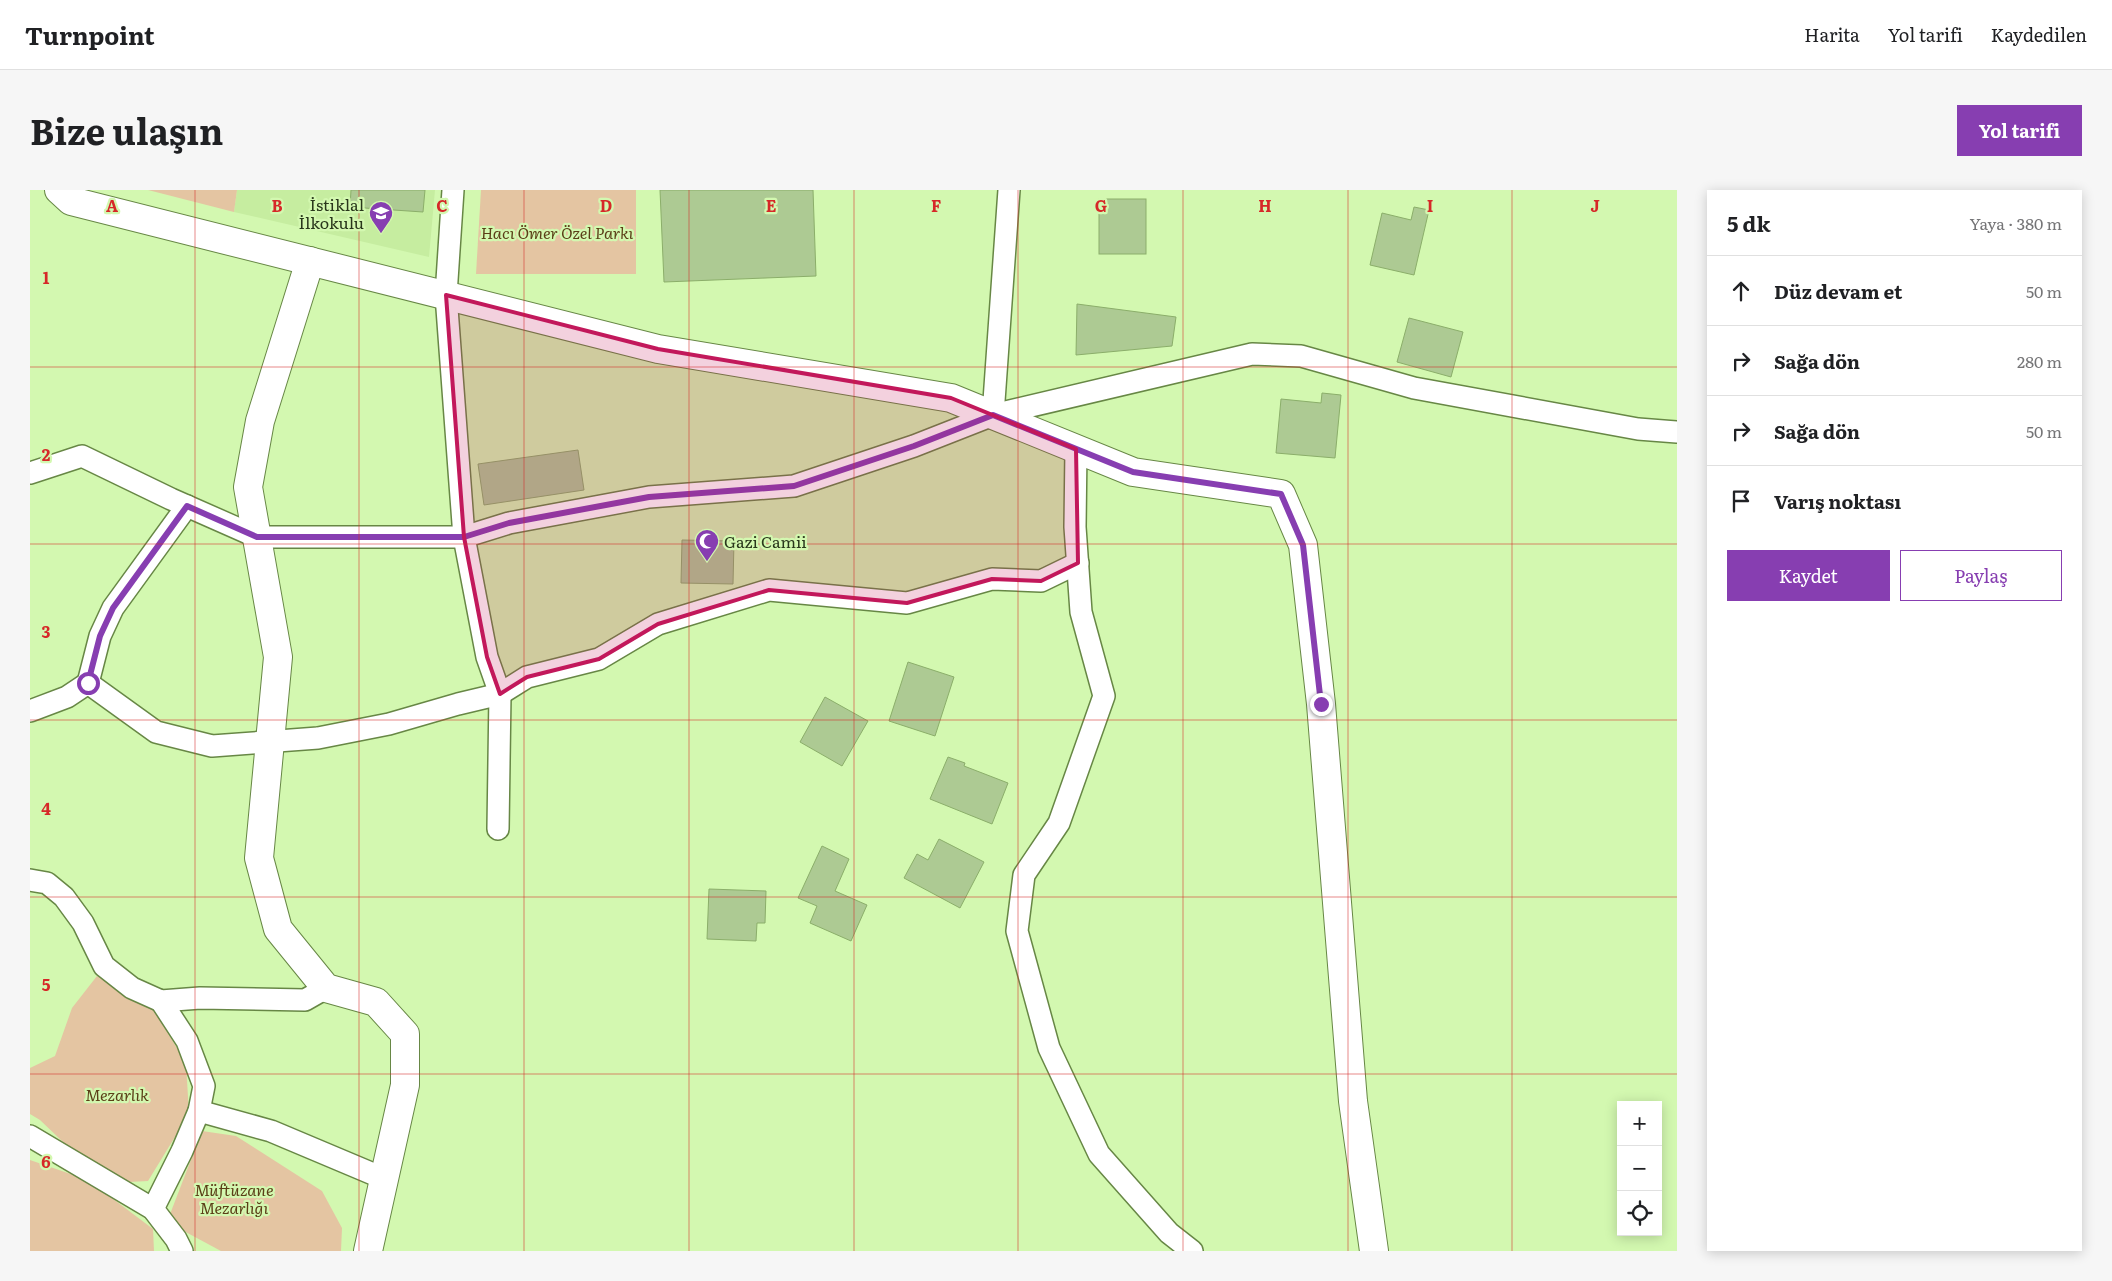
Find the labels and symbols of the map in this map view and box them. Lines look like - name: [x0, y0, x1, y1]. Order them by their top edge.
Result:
- place label: İstiklal İlkokulu: [298, 192, 364, 234]
- text: A: [106, 193, 118, 217]
- text: B: [271, 193, 283, 217]
- text: C: [436, 193, 448, 217]
- text: D: [600, 193, 612, 217]
- text: E: [766, 193, 777, 217]
- text: F: [931, 193, 941, 217]
- text: G: [1095, 193, 1107, 217]
- text: H: [1258, 193, 1272, 217]
- text: I: [1427, 193, 1433, 217]
- text: J: [1590, 193, 1600, 217]
- school or university icon: İstiklal İlkokulu: [368, 200, 394, 234]
- park label: Hacı Ömer Özel Parkı: [481, 220, 634, 244]
- text: 1: [43, 265, 50, 289]
- text: 2: [42, 442, 51, 466]
- mosque icon: Gazi Camii: [694, 528, 720, 562]
- place label: Gazi Camii: [724, 529, 807, 553]
- text: 3: [42, 619, 51, 643]
- route start: [77, 672, 100, 695]
- route end: [1310, 693, 1333, 716]
- text: 4: [41, 796, 51, 820]
- text: 5: [42, 972, 51, 996]
- park label: Mezarlık: [85, 1082, 149, 1106]
- text: 6: [41, 1149, 51, 1173]
- park label: Müftüzane Mezarlığı: [194, 1177, 274, 1219]

